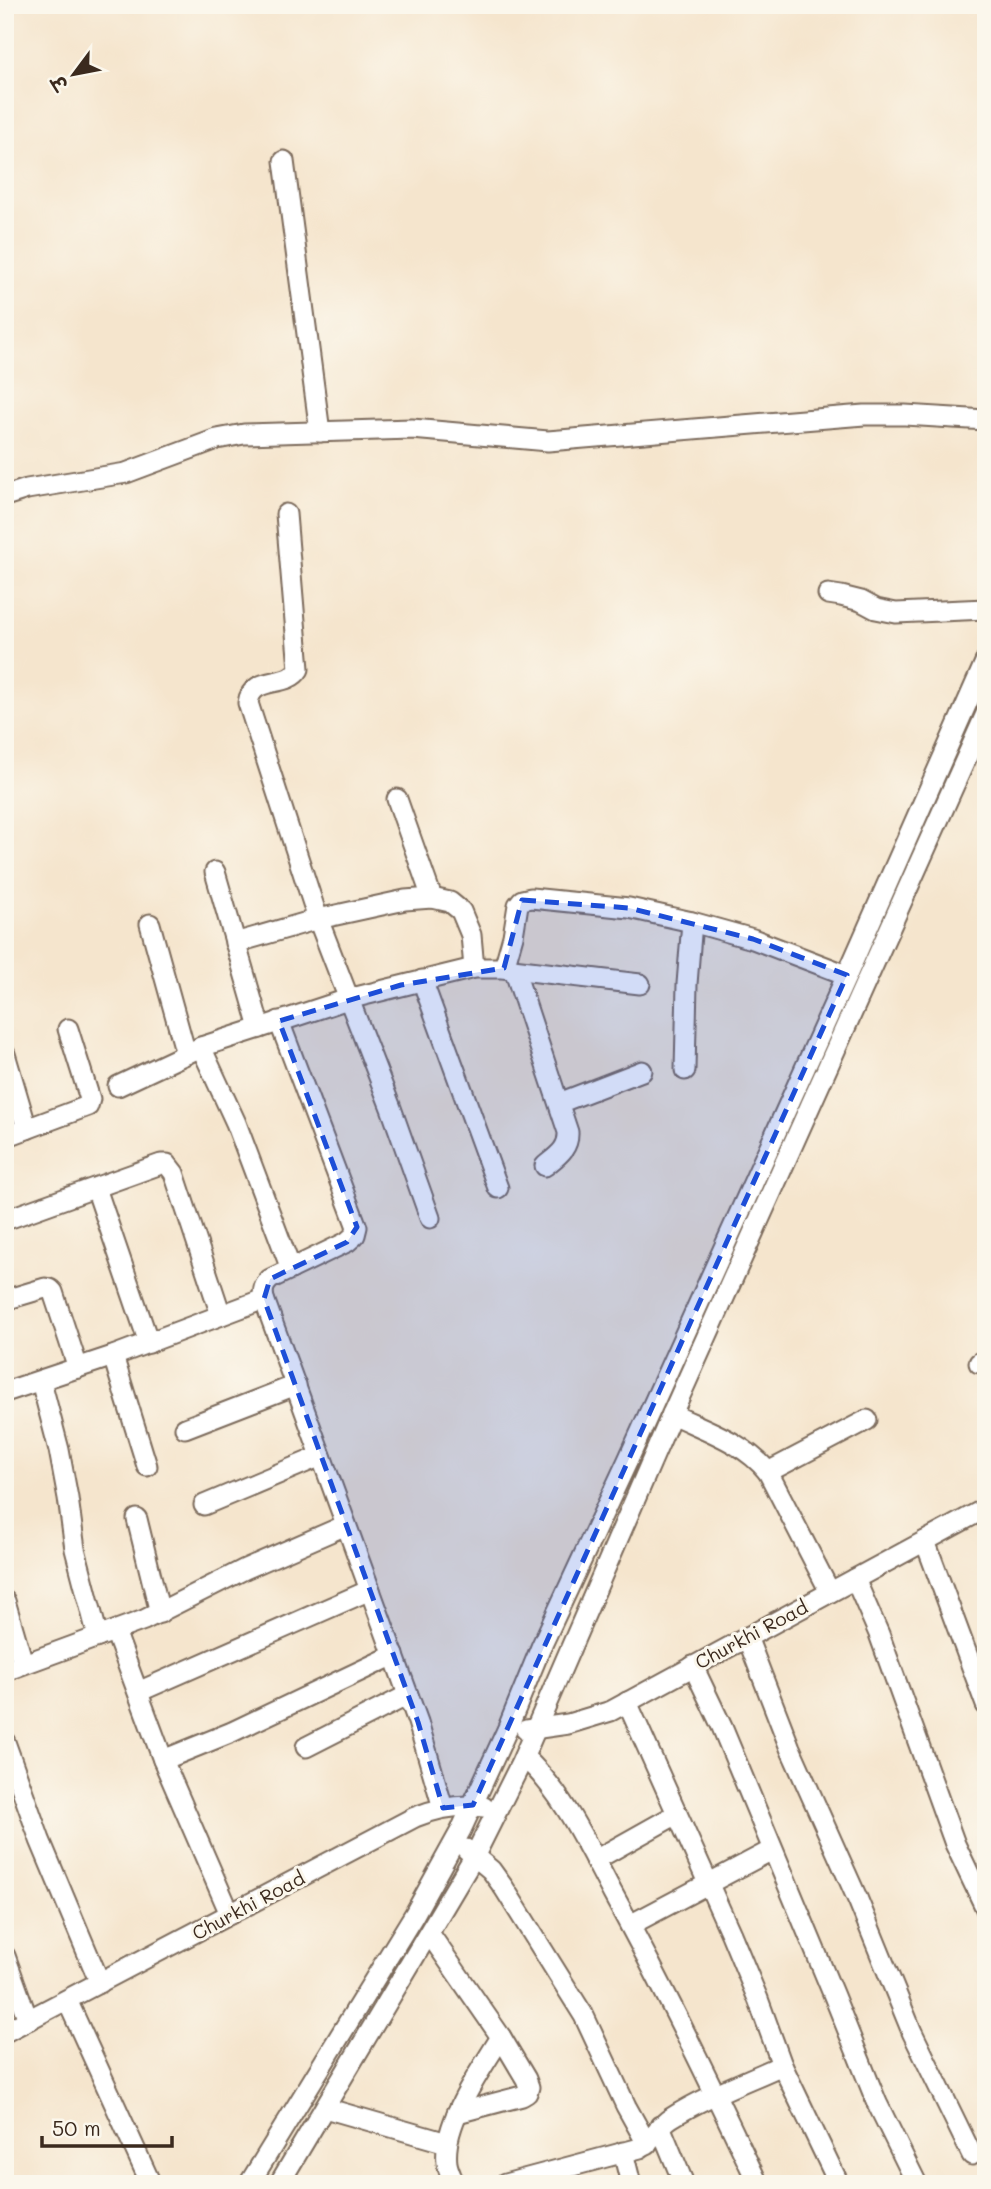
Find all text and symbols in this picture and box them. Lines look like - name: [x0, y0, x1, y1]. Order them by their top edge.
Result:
- north arrow: [38, 38, 108, 108]
- text: उ: [44, 69, 74, 97]
- street label: Churkhi Road: [690, 1594, 812, 1674]
- street label: Churkhi Road: [187, 1865, 309, 1945]
- scale bar: [42, 2105, 172, 2149]
- text: 50 m: [52, 2114, 101, 2141]

